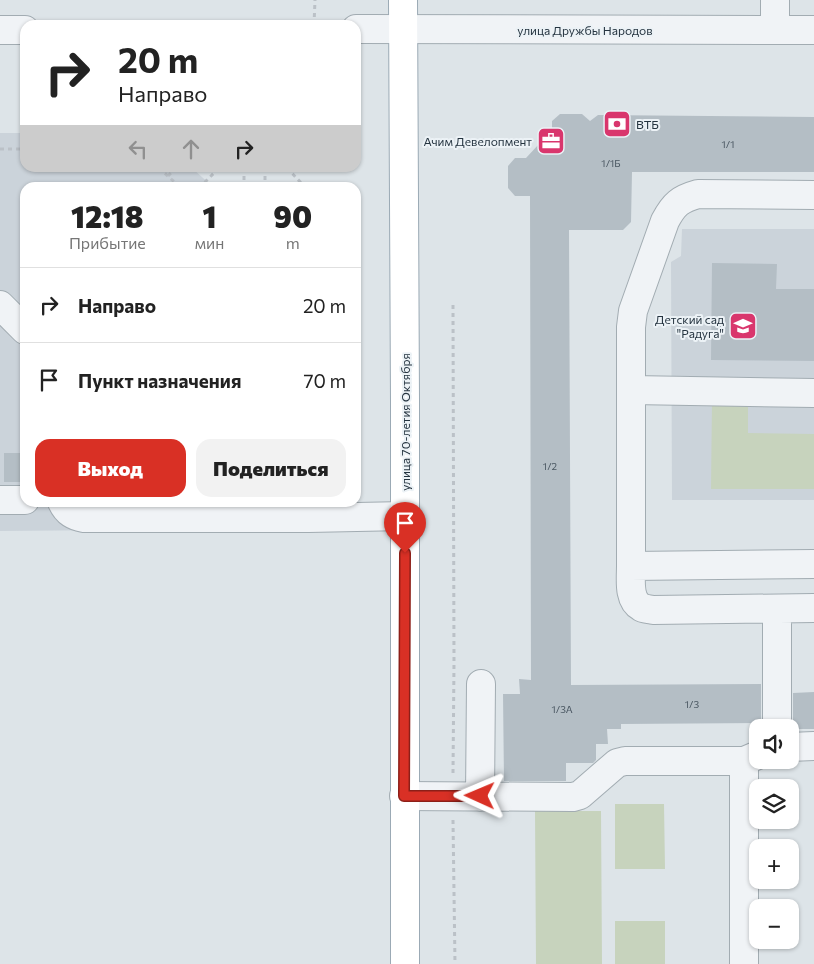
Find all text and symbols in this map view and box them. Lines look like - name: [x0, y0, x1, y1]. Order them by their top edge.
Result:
- street label: улица Дружбы Народов: [517, 23, 653, 37]
- text: 20 m: [118, 37, 198, 80]
- icon: right: [35, 40, 100, 105]
- text: Направо: [118, 80, 208, 107]
- bank icon: ВТБ: [602, 109, 632, 139]
- place label: ВТБ: [636, 117, 659, 131]
- office icon: Ачим Девелопмент: [536, 126, 566, 156]
- place label: Ачим Девелопмент: [423, 134, 532, 148]
- icon: left: [124, 135, 152, 163]
- icon: ahead: [177, 135, 205, 163]
- icon: right: [230, 135, 258, 163]
- house number: 1/1: [721, 138, 735, 150]
- house number: 1/1Б: [601, 157, 621, 169]
- text: 12:18: [71, 197, 144, 234]
- text: 1: [203, 197, 217, 234]
- text: 90: [273, 197, 312, 234]
- text: Прибытие: [69, 233, 146, 252]
- text: мин: [195, 233, 224, 252]
- text: m: [286, 233, 300, 252]
- icon: right: [35, 291, 63, 319]
- text: Направо: [78, 294, 156, 317]
- text: 20 m: [303, 294, 346, 317]
- school or university icon: Детский сад "Радуга": [728, 311, 758, 341]
- place label: Детский сад "Радуга": [655, 312, 724, 340]
- street label: улица 70-летия Октября: [398, 353, 412, 491]
- icon: arrive: [35, 366, 63, 394]
- text: Пункт назначения: [78, 369, 241, 392]
- text: 70 m: [303, 369, 346, 392]
- button: Выход: [35, 439, 186, 497]
- button: Поделиться: [196, 439, 346, 497]
- house number: 1/2: [543, 460, 558, 472]
- pin: [384, 502, 426, 553]
- icon: arrive: [391, 509, 419, 537]
- house number: 1/3: [685, 698, 700, 710]
- house number: 1/3А: [551, 703, 573, 715]
- map controls: [749, 719, 799, 949]
- button: sound: [749, 719, 799, 769]
- position arrow: [453, 769, 505, 821]
- button: layers: [749, 779, 799, 829]
- button: +: [749, 839, 799, 889]
- button: −: [749, 899, 799, 949]

